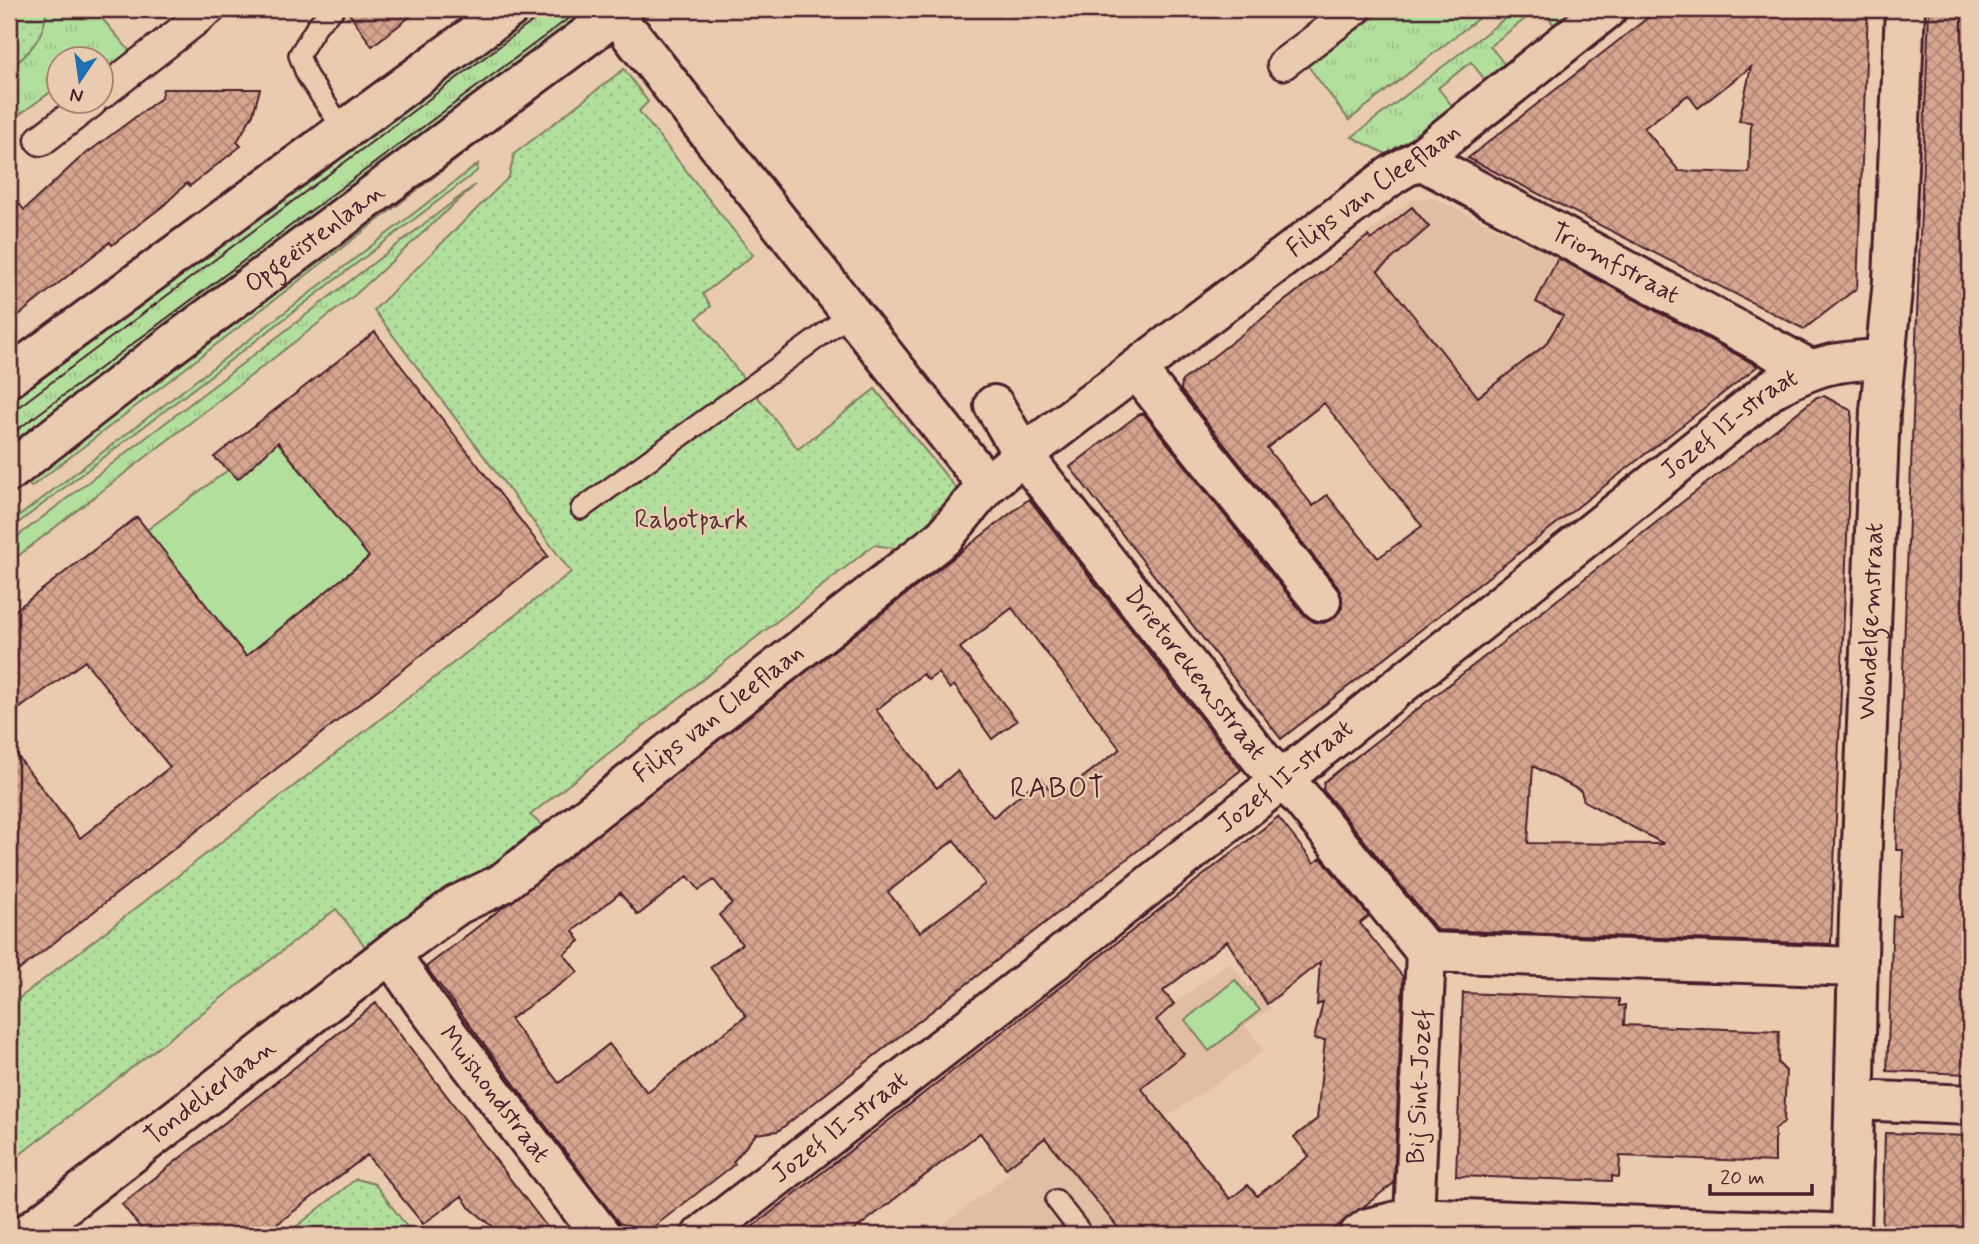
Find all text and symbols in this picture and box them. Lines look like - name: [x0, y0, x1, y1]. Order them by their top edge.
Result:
- north arrow: [46, 46, 116, 116]
- text: N: [68, 81, 85, 109]
- street label: Filips van Cleeflaan: [1280, 115, 1468, 266]
- street label: Opgeëistenlaan: [238, 175, 392, 302]
- street label: Triomfstraat: [1544, 215, 1685, 313]
- street label: Jozef II-straat: [1654, 361, 1804, 488]
- park label: Rabotpark: [634, 504, 748, 538]
- street label: Wondelgemstraat: [1850, 522, 1892, 721]
- street label: Drietorekensstraat: [1116, 580, 1274, 768]
- street label: Filips van Cleeflaan: [626, 636, 811, 791]
- street label: Jozef II-straat: [1211, 712, 1361, 841]
- district label: RABOT: [1010, 771, 1106, 808]
- street label: Bij Sint-Jozef: [1399, 1008, 1440, 1165]
- street label: Muishondstraat: [431, 1019, 557, 1170]
- street label: Tondelierlaan: [138, 1031, 283, 1154]
- street label: Jozef II-straat: [765, 1064, 916, 1192]
- scale bar: [1710, 1153, 1811, 1197]
- text: 20 m: [1720, 1164, 1765, 1192]

